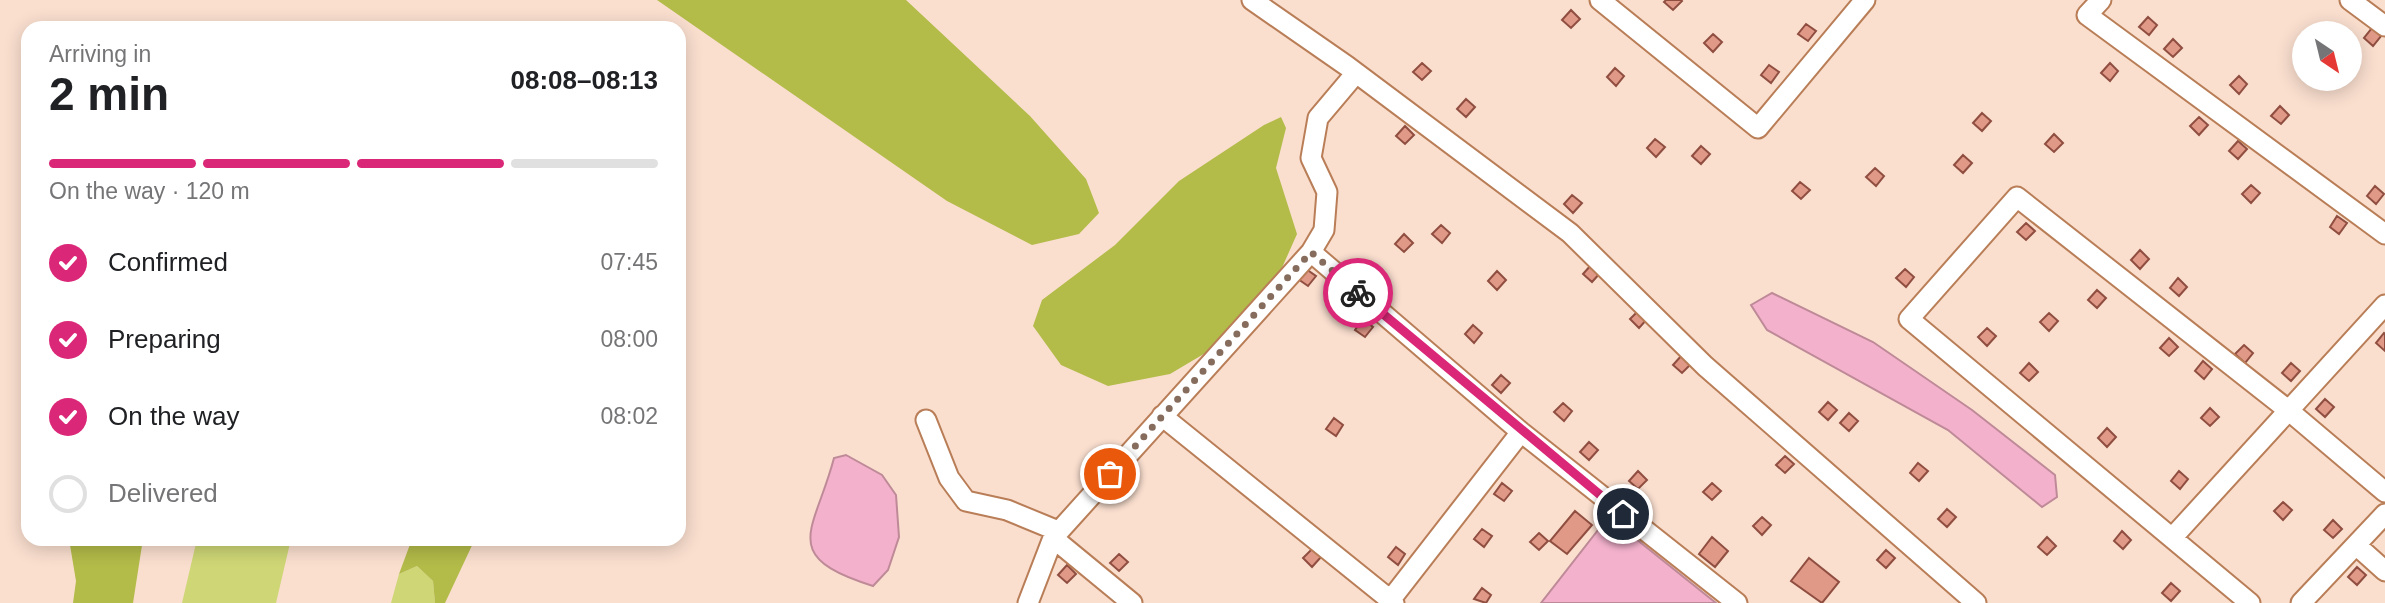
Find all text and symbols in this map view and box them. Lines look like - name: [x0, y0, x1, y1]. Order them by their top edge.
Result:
- north arrow: [2292, 21, 2362, 91]
- map controls: [2292, 21, 2362, 91]
- text: Arriving in: [49, 41, 151, 67]
- text: 08:08–08:13: [511, 65, 658, 95]
- text: 2 min: [49, 68, 169, 120]
- text: On the way · 120 m: [49, 178, 250, 204]
- icon: check: [49, 244, 87, 282]
- text: Confirmed: [108, 247, 228, 277]
- text: 07:45: [600, 249, 658, 275]
- courier: [1323, 258, 1393, 328]
- icon: bike: [1339, 274, 1377, 312]
- icon: check: [49, 321, 87, 359]
- text: Preparing: [108, 324, 221, 354]
- text: 08:00: [600, 326, 658, 352]
- icon: check: [49, 398, 87, 436]
- text: On the way: [108, 401, 240, 431]
- text: 08:02: [600, 403, 658, 429]
- pin: [1080, 444, 1140, 504]
- icon: bag: [1091, 455, 1129, 493]
- text: Delivered: [108, 478, 218, 508]
- pin: [1593, 484, 1653, 544]
- icon: home: [1604, 495, 1642, 533]

